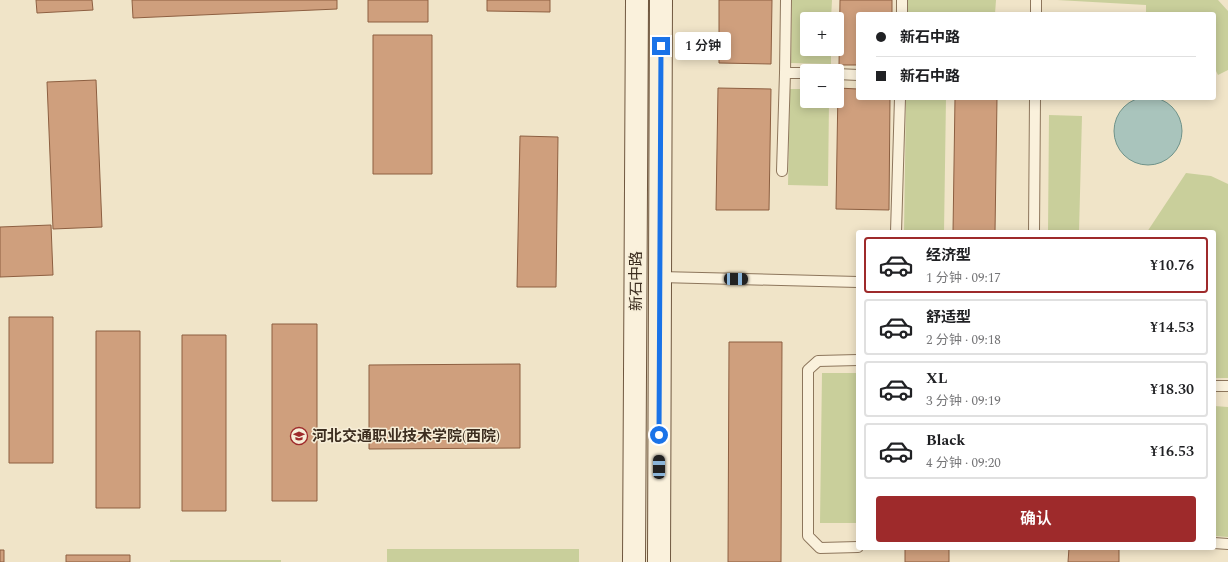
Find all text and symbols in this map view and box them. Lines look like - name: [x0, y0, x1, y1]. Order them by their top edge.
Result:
- map controls: [800, 12, 844, 108]
- button: +: [800, 12, 844, 56]
- text: 新石中路: [900, 26, 960, 49]
- callout: 1 分钟: [675, 32, 731, 60]
- text: 1 分钟: [685, 36, 721, 56]
- route end: [652, 37, 670, 55]
- button: −: [800, 64, 844, 108]
- text: 新石中路: [900, 65, 960, 88]
- text: 经济型: [926, 244, 971, 267]
- icon: car: [878, 247, 914, 283]
- street label: 新石中路: [625, 251, 648, 311]
- text: ¥10.76: [1150, 254, 1194, 277]
- text: 1 分钟 · 09:17: [926, 268, 1001, 288]
- car: [724, 273, 748, 285]
- text: 舒适型: [926, 306, 971, 329]
- icon: car: [878, 309, 914, 345]
- text: ¥14.53: [1150, 316, 1194, 339]
- text: 2 分钟 · 09:18: [926, 330, 1001, 350]
- text: XL: [926, 367, 947, 390]
- icon: car: [878, 371, 914, 407]
- text: ¥18.30: [1150, 378, 1194, 401]
- text: 3 分钟 · 09:19: [926, 391, 1001, 411]
- place label: 河北交通职业技术学院(西院): [312, 425, 500, 448]
- school or university icon: 河北交通职业技术学院(西院): [289, 426, 309, 446]
- route start: [650, 426, 668, 444]
- text: Black: [926, 429, 965, 452]
- icon: car: [878, 433, 914, 469]
- text: ¥16.53: [1150, 440, 1194, 463]
- text: 4 分钟 · 09:20: [926, 453, 1001, 473]
- car: [653, 455, 665, 479]
- button: 确认: [876, 496, 1196, 542]

